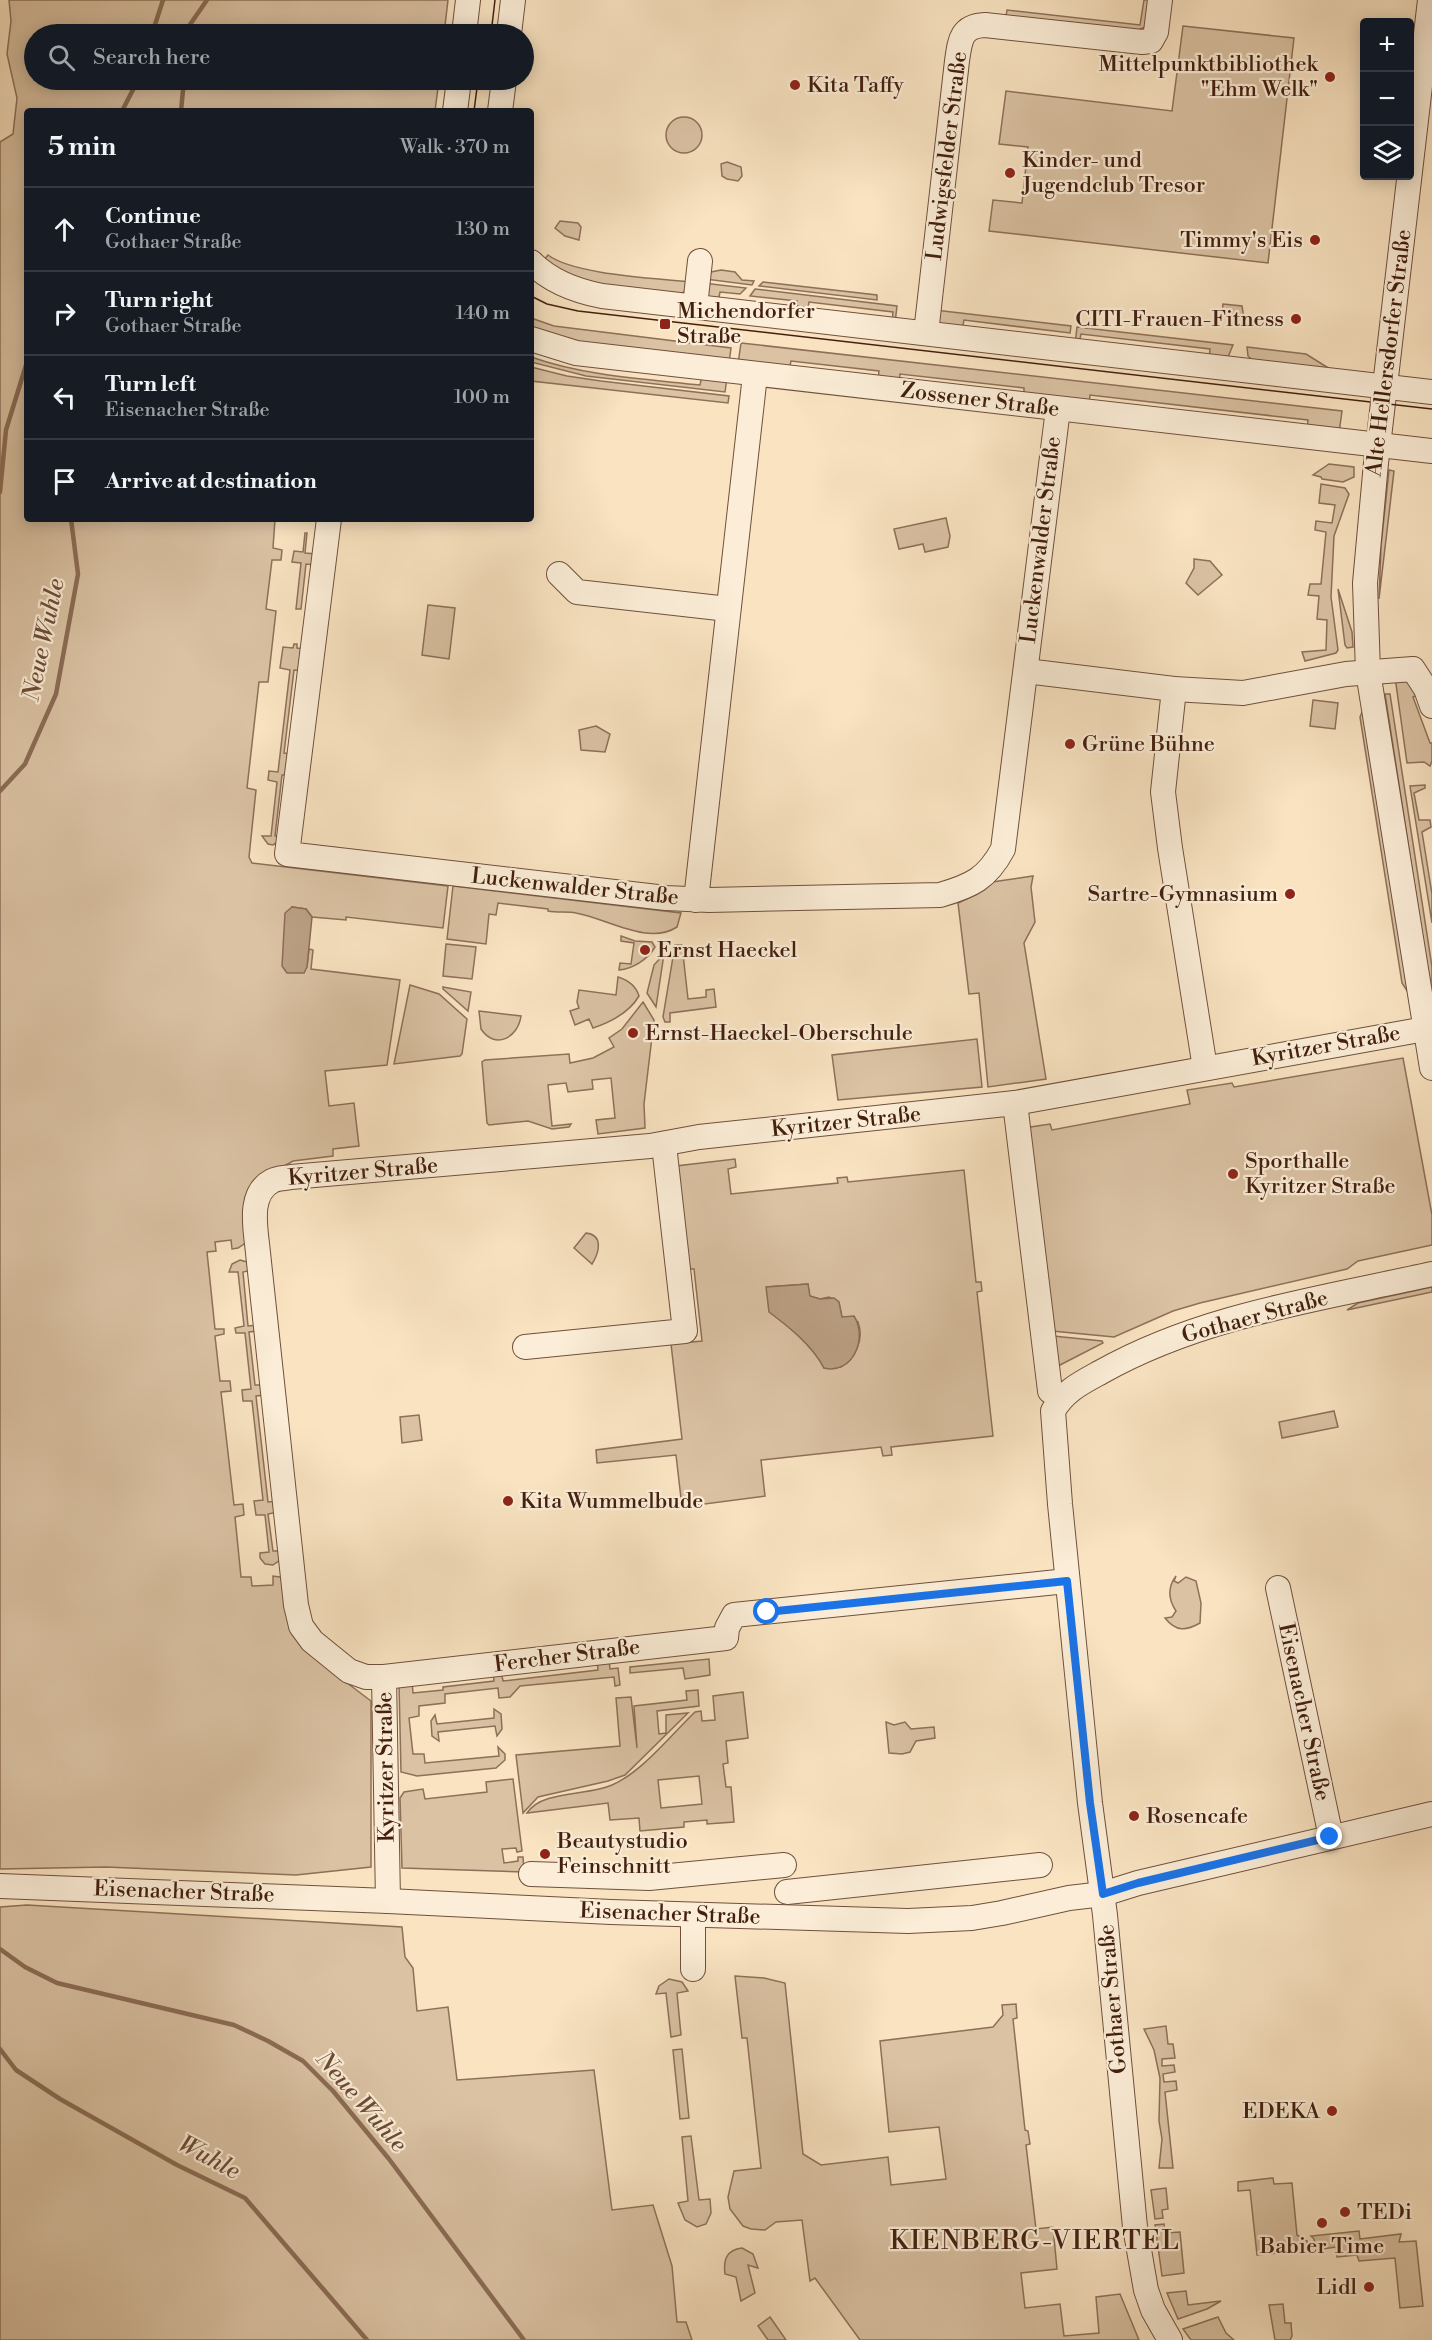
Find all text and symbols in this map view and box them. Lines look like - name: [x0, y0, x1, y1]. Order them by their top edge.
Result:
- map controls: [1360, 18, 1414, 180]
- button: +: [1360, 18, 1414, 72]
- search box: [24, 24, 534, 90]
- icon: search: [45, 41, 78, 74]
- text: Search here: [93, 44, 210, 71]
- street label: Ludwigsfelder Straße: [921, 50, 973, 262]
- place label: Mittelpunktbibliothek "Ehm Welk": [1099, 51, 1320, 103]
- marker: Mittelpunktbibliothek "Ehm Welk": [1323, 70, 1337, 84]
- place label: Kita Taffy: [807, 72, 904, 99]
- button: −: [1360, 72, 1414, 126]
- marker: Kita Taffy: [788, 78, 802, 92]
- button: layers: [1360, 126, 1414, 180]
- text: 5 min: [48, 131, 116, 163]
- text: Walk · 370 m: [400, 135, 510, 160]
- place label: Kinder- und Jugendclub Tresor: [1021, 147, 1205, 199]
- marker: Kinder- und Jugendclub Tresor: [1003, 166, 1017, 180]
- text: Continue: [105, 203, 201, 230]
- icon: ahead: [48, 213, 81, 246]
- text: 130 m: [455, 217, 510, 242]
- place label: Timmy's Eis: [1180, 227, 1303, 254]
- street label: Alte Hellersdorfer Straße: [1360, 228, 1418, 479]
- text: Gothaer Straße: [105, 230, 242, 255]
- marker: Timmy's Eis: [1308, 233, 1322, 247]
- text: Turn right: [105, 287, 213, 314]
- icon: right: [48, 297, 81, 330]
- place label: Michendorfer Straße: [677, 298, 815, 350]
- text: 140 m: [455, 301, 510, 326]
- place label: CITI-Frauen-Fitness: [1075, 306, 1284, 333]
- marker: CITI-Frauen-Fitness: [1289, 312, 1303, 326]
- text: Gothaer Straße: [105, 314, 242, 339]
- marker: Michendorfer Straße: [658, 317, 672, 331]
- text: Turn left: [105, 371, 196, 398]
- street label: Zossener Straße: [899, 377, 1061, 423]
- icon: left: [48, 381, 81, 414]
- text: 100 m: [454, 385, 510, 410]
- text: Eisenacher Straße: [105, 398, 270, 423]
- street label: Luckenwalder Straße: [1015, 435, 1067, 645]
- icon: arrive: [48, 465, 81, 498]
- text: Arrive at destination: [105, 468, 317, 495]
- water label: Neue Wuhle: [16, 576, 72, 705]
- place label: Grüne Bühne: [1082, 731, 1215, 758]
- marker: Grüne Bühne: [1063, 737, 1077, 751]
- street label: Luckenwalder Straße: [470, 863, 680, 911]
- place label: Sartre-Gymnasium: [1088, 881, 1278, 908]
- marker: Sartre-Gymnasium: [1283, 887, 1297, 901]
- place label: Ernst Haeckel: [657, 937, 798, 964]
- marker: Ernst Haeckel: [638, 943, 652, 957]
- place label: Ernst-Haeckel-Oberschule: [645, 1020, 913, 1047]
- street label: Kyritzer Straße: [1249, 1020, 1403, 1072]
- marker: Ernst-Haeckel-Oberschule: [626, 1026, 640, 1040]
- street label: Kyritzer Straße: [770, 1101, 922, 1143]
- place label: Sporthalle Kyritzer Straße: [1245, 1148, 1396, 1200]
- street label: Kyritzer Straße: [287, 1152, 439, 1192]
- marker: Sporthalle Kyritzer Straße: [1226, 1167, 1240, 1181]
- street label: Gothaer Straße: [1179, 1285, 1331, 1349]
- place label: Kita Wummelbude: [520, 1488, 703, 1515]
- marker: Kita Wummelbude: [501, 1494, 515, 1508]
- route start: [753, 1598, 779, 1624]
- street label: Eisenacher Straße: [1272, 1621, 1336, 1803]
- street label: Fercher Straße: [492, 1634, 642, 1678]
- street label: Kyritzer Straße: [371, 1691, 401, 1843]
- place label: Rosencafe: [1146, 1803, 1248, 1830]
- marker: Rosencafe: [1127, 1809, 1141, 1823]
- route end: [1316, 1823, 1342, 1849]
- place label: Beautystudio Feinschnitt: [556, 1828, 688, 1880]
- marker: Beautystudio Feinschnitt: [538, 1847, 552, 1861]
- street label: Eisenacher Straße: [93, 1875, 275, 1909]
- street label: Eisenacher Straße: [579, 1897, 761, 1931]
- street label: Gothaer Straße: [1093, 1923, 1133, 2075]
- water label: Neue Wuhle: [308, 2044, 413, 2159]
- place label: EDEKA: [1242, 2098, 1321, 2125]
- marker: EDEKA: [1325, 2104, 1339, 2118]
- water label: Wuhle: [173, 2129, 245, 2187]
- place label: TEDi: [1357, 2199, 1412, 2226]
- marker: TEDi: [1338, 2205, 1352, 2219]
- marker: Babier Time: [1315, 2216, 1329, 2230]
- district label: KIENBERG-VIERTEL: [890, 2225, 1180, 2257]
- place label: Babier Time: [1259, 2233, 1384, 2260]
- place label: Lidl: [1316, 2274, 1357, 2301]
- marker: Lidl: [1362, 2280, 1376, 2294]

